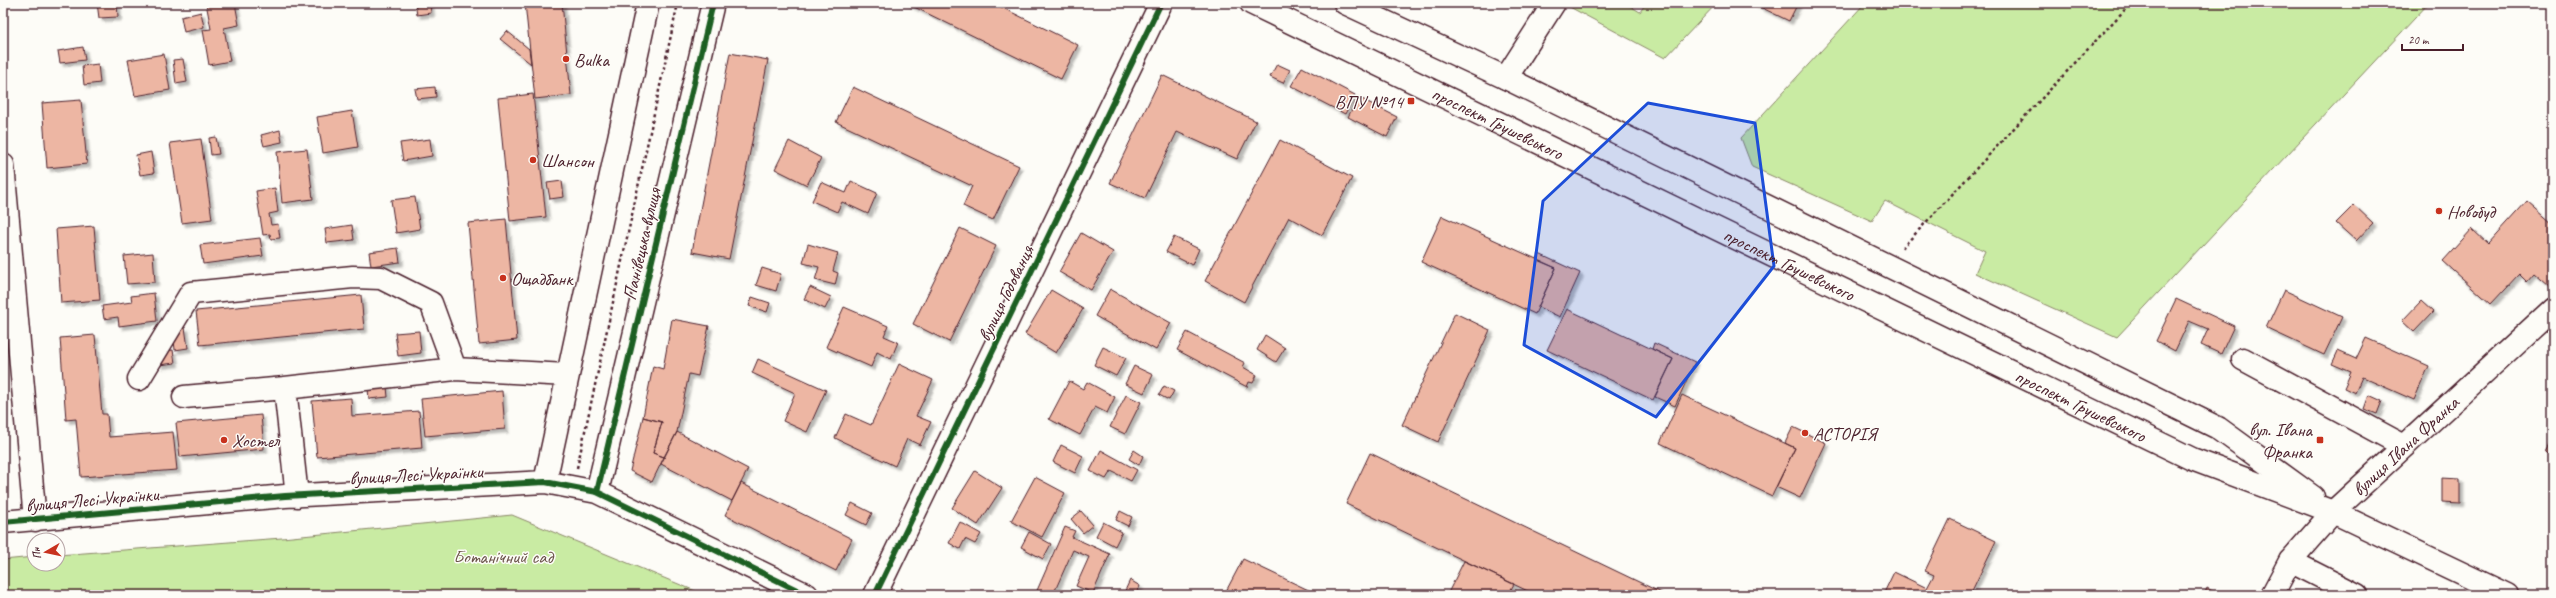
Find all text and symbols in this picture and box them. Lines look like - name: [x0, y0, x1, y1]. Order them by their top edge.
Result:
- scale bar: [2402, 26, 2463, 52]
- text: 20 m: [2408, 32, 2430, 48]
- place label: Bulka: [574, 48, 610, 72]
- marker: Bulka: [561, 54, 571, 64]
- street label: проспект Грушевського: [1428, 82, 1568, 166]
- place label: ВПУ №14: [1335, 90, 1405, 114]
- marker: ВПУ №14: [1406, 96, 1416, 106]
- place label: Шансон: [541, 149, 595, 173]
- marker: Шансон: [528, 155, 538, 165]
- street label: Панівецька вулиця: [617, 184, 667, 303]
- place label: Новобуд: [2447, 200, 2496, 224]
- marker: Новобуд: [2434, 206, 2444, 216]
- street label: проспект Грушевського: [1719, 223, 1859, 307]
- street label: вулиця Годованця: [972, 240, 1040, 345]
- place label: Ощадбанк: [511, 267, 574, 291]
- marker: Ощадбанк: [498, 273, 508, 283]
- street label: проспект Грушевського: [2011, 364, 2151, 448]
- street label: вулиця Івана Франка: [2347, 390, 2465, 502]
- place label: вул. Івана Франка: [2249, 418, 2313, 464]
- place label: АСТОРІЯ: [1813, 422, 1879, 446]
- marker: АСТОРІЯ: [1800, 428, 1810, 438]
- place label: Хостел: [232, 429, 281, 453]
- marker: Хостел: [219, 435, 229, 445]
- marker: вул. Івана Франка: [2315, 435, 2325, 445]
- street label: вулиця Лесі Українки: [349, 459, 484, 490]
- street label: вулиця Лесі Українки: [25, 482, 160, 518]
- north arrow: [26, 532, 66, 572]
- park label: Ботанічний сад: [453, 545, 555, 569]
- text: Пн: [28, 546, 44, 560]

